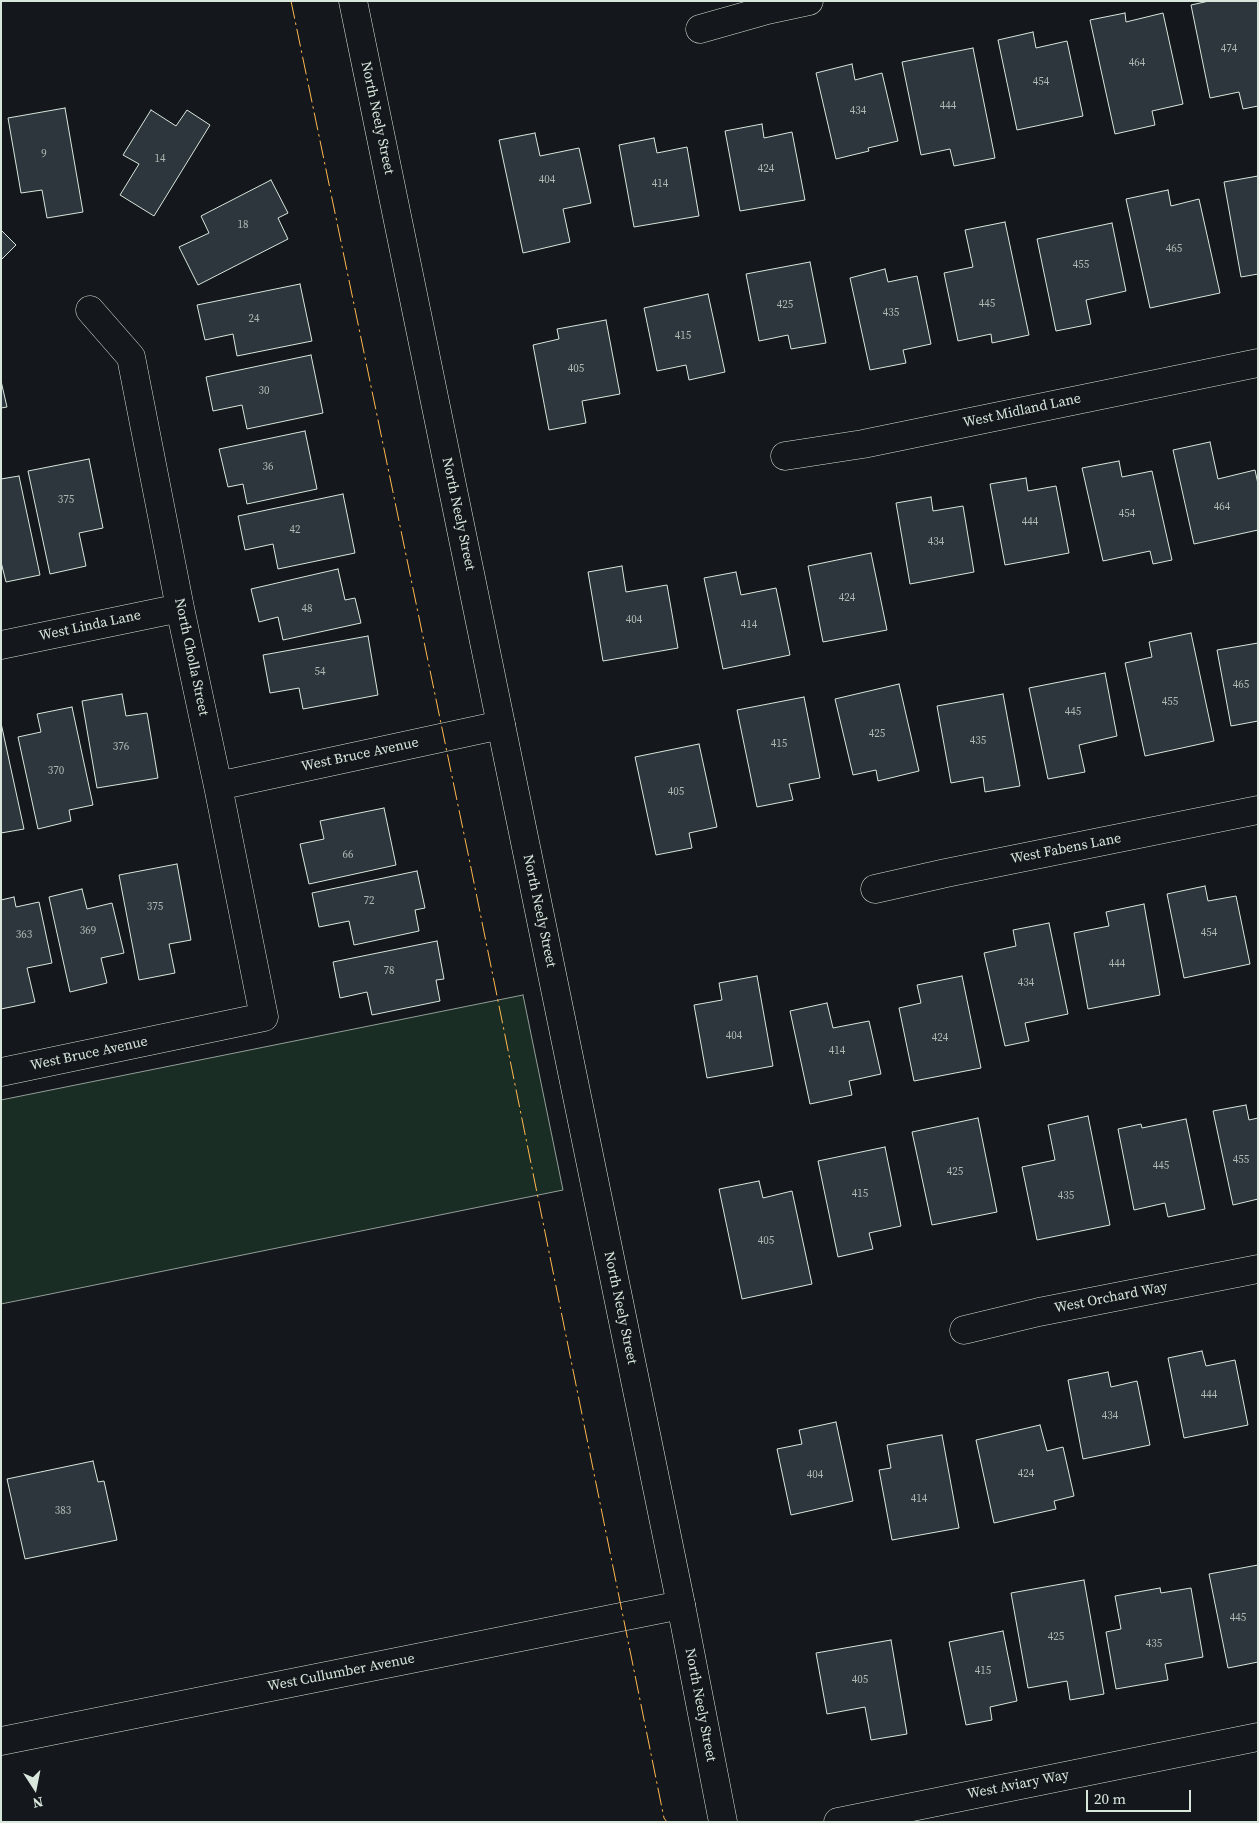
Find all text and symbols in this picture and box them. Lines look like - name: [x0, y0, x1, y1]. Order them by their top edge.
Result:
- house number: 474: [1221, 42, 1237, 56]
- house number: 464: [1129, 56, 1145, 70]
- street label: North Neely Street: [357, 60, 397, 176]
- house number: 454: [1033, 75, 1049, 89]
- house number: 444: [940, 99, 956, 113]
- house number: 434: [850, 104, 866, 118]
- house number: 9: [41, 147, 47, 161]
- house number: 14: [155, 152, 165, 166]
- house number: 424: [758, 162, 774, 176]
- house number: 404: [539, 173, 555, 187]
- house number: 414: [652, 177, 668, 191]
- house number: 18: [238, 218, 248, 232]
- house number: 465: [1166, 242, 1182, 256]
- house number: 455: [1073, 258, 1089, 272]
- house number: 445: [979, 297, 995, 311]
- house number: 425: [777, 298, 793, 312]
- house number: 435: [883, 306, 899, 320]
- house number: 24: [249, 312, 259, 326]
- house number: 415: [675, 329, 691, 343]
- house number: 405: [568, 362, 584, 376]
- house number: 30: [259, 384, 269, 398]
- street label: West Midland Lane: [962, 390, 1082, 432]
- street label: North Neely Street: [438, 456, 478, 572]
- house number: 36: [263, 460, 273, 474]
- house number: 375: [58, 493, 74, 507]
- house number: 464: [1214, 500, 1230, 514]
- house number: 454: [1119, 507, 1135, 521]
- house number: 444: [1022, 515, 1038, 529]
- house number: 42: [290, 523, 300, 537]
- house number: 434: [928, 535, 944, 549]
- house number: 424: [839, 591, 855, 605]
- street label: North Cholla Street: [170, 597, 212, 717]
- house number: 48: [302, 602, 312, 616]
- street label: West Linda Lane: [38, 607, 142, 645]
- house number: 404: [626, 613, 642, 627]
- house number: 414: [741, 618, 757, 632]
- house number: 54: [315, 665, 325, 679]
- house number: 465: [1233, 678, 1249, 692]
- house number: 455: [1162, 695, 1178, 709]
- house number: 445: [1065, 705, 1081, 719]
- house number: 425: [869, 727, 885, 741]
- street label: West Bruce Avenue: [300, 734, 420, 776]
- house number: 435: [970, 734, 986, 748]
- house number: 415: [771, 737, 787, 751]
- house number: 376: [113, 740, 129, 754]
- house number: 370: [48, 764, 64, 778]
- house number: 405: [668, 785, 684, 799]
- street label: West Fabens Lane: [1009, 830, 1123, 868]
- house number: 66: [343, 848, 353, 862]
- street label: North Neely Street: [519, 853, 559, 969]
- house number: 72: [364, 894, 374, 908]
- house number: 375: [147, 900, 163, 914]
- house number: 369: [80, 924, 96, 938]
- house number: 454: [1201, 926, 1217, 940]
- house number: 363: [16, 928, 32, 942]
- house number: 444: [1109, 957, 1125, 971]
- house number: 78: [384, 964, 394, 978]
- house number: 434: [1018, 976, 1034, 990]
- house number: 404: [726, 1029, 742, 1043]
- house number: 424: [932, 1031, 948, 1045]
- street label: West Bruce Avenue: [29, 1033, 149, 1075]
- house number: 414: [829, 1044, 845, 1058]
- house number: 455: [1233, 1153, 1249, 1167]
- house number: 445: [1153, 1159, 1169, 1173]
- house number: 425: [947, 1165, 963, 1179]
- house number: 415: [852, 1187, 868, 1201]
- house number: 435: [1058, 1189, 1074, 1203]
- house number: 405: [758, 1234, 774, 1248]
- street label: North Neely Street: [600, 1250, 640, 1366]
- street label: West Orchard Way: [1053, 1279, 1169, 1317]
- house number: 444: [1201, 1388, 1217, 1402]
- house number: 434: [1102, 1409, 1118, 1423]
- house number: 424: [1018, 1467, 1034, 1481]
- house number: 404: [807, 1468, 823, 1482]
- house number: 414: [911, 1492, 927, 1506]
- house number: 383: [55, 1504, 71, 1518]
- house number: 445: [1230, 1611, 1246, 1625]
- house number: 425: [1048, 1630, 1064, 1644]
- house number: 435: [1146, 1637, 1162, 1651]
- street label: North Neely Street: [681, 1647, 719, 1763]
- street label: West Cullumber Avenue: [266, 1650, 416, 1696]
- house number: 415: [975, 1664, 991, 1678]
- house number: 405: [852, 1673, 868, 1687]
- north arrow: [10, 1763, 60, 1813]
- street label: West Aviary Way: [966, 1767, 1070, 1803]
- scale bar: [1089, 1780, 1194, 1812]
- text: 20 m: [1094, 1788, 1126, 1809]
- text: N: [31, 1792, 45, 1814]

